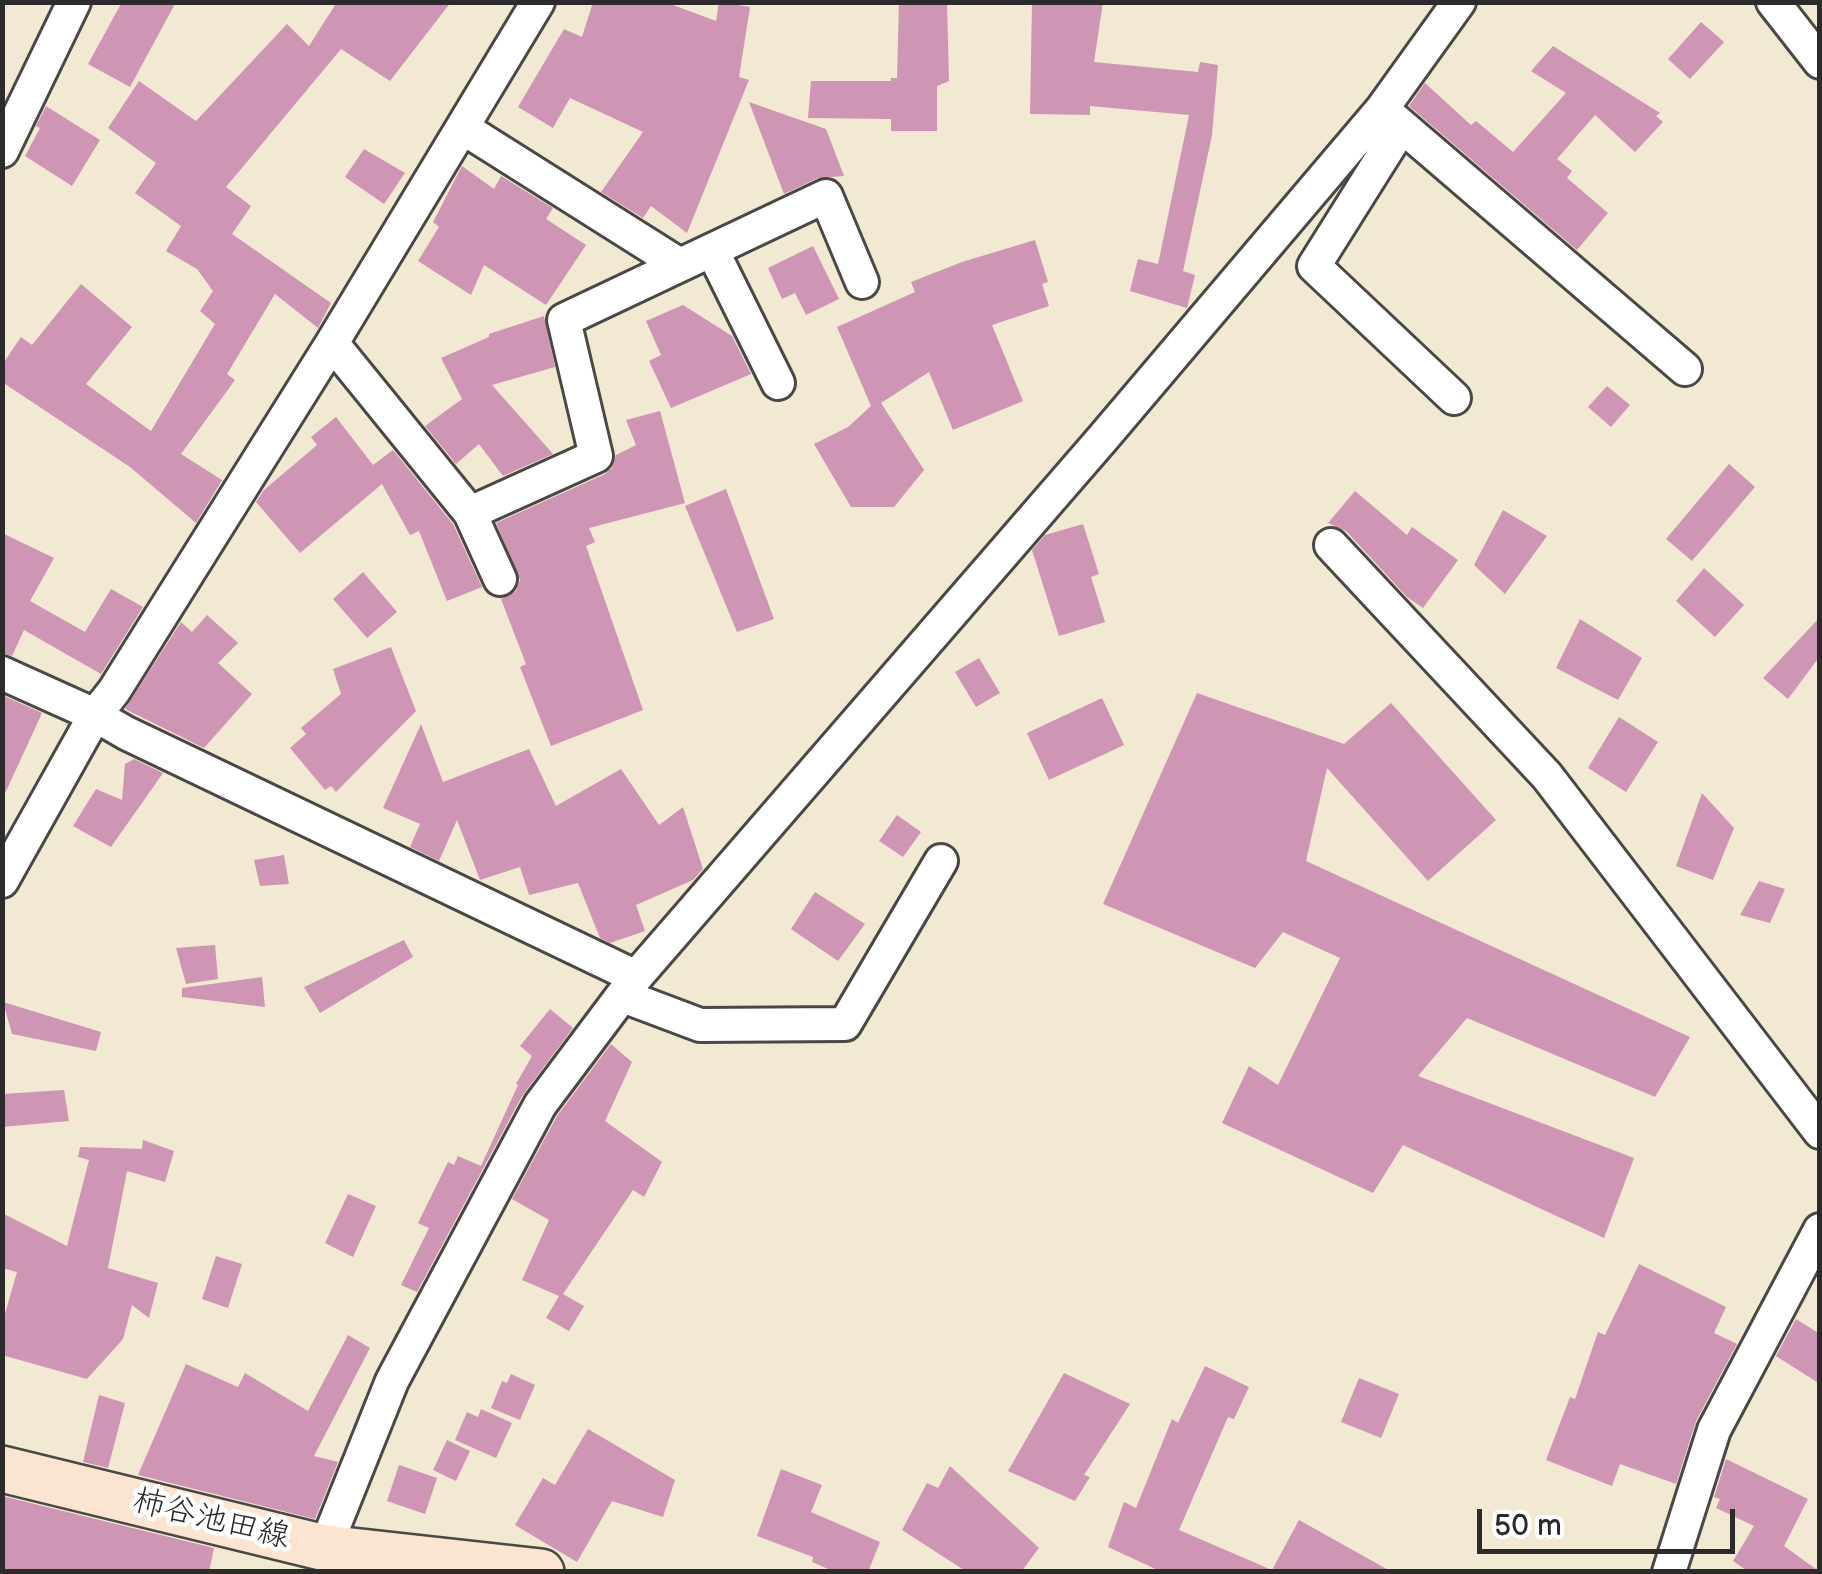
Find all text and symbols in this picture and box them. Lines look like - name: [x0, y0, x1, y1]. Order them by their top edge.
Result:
- street label: 柿谷池田線: [129, 1482, 293, 1558]
- scale bar: [1482, 1489, 1740, 1551]
- text: 50 m: [1494, 1508, 1562, 1544]

